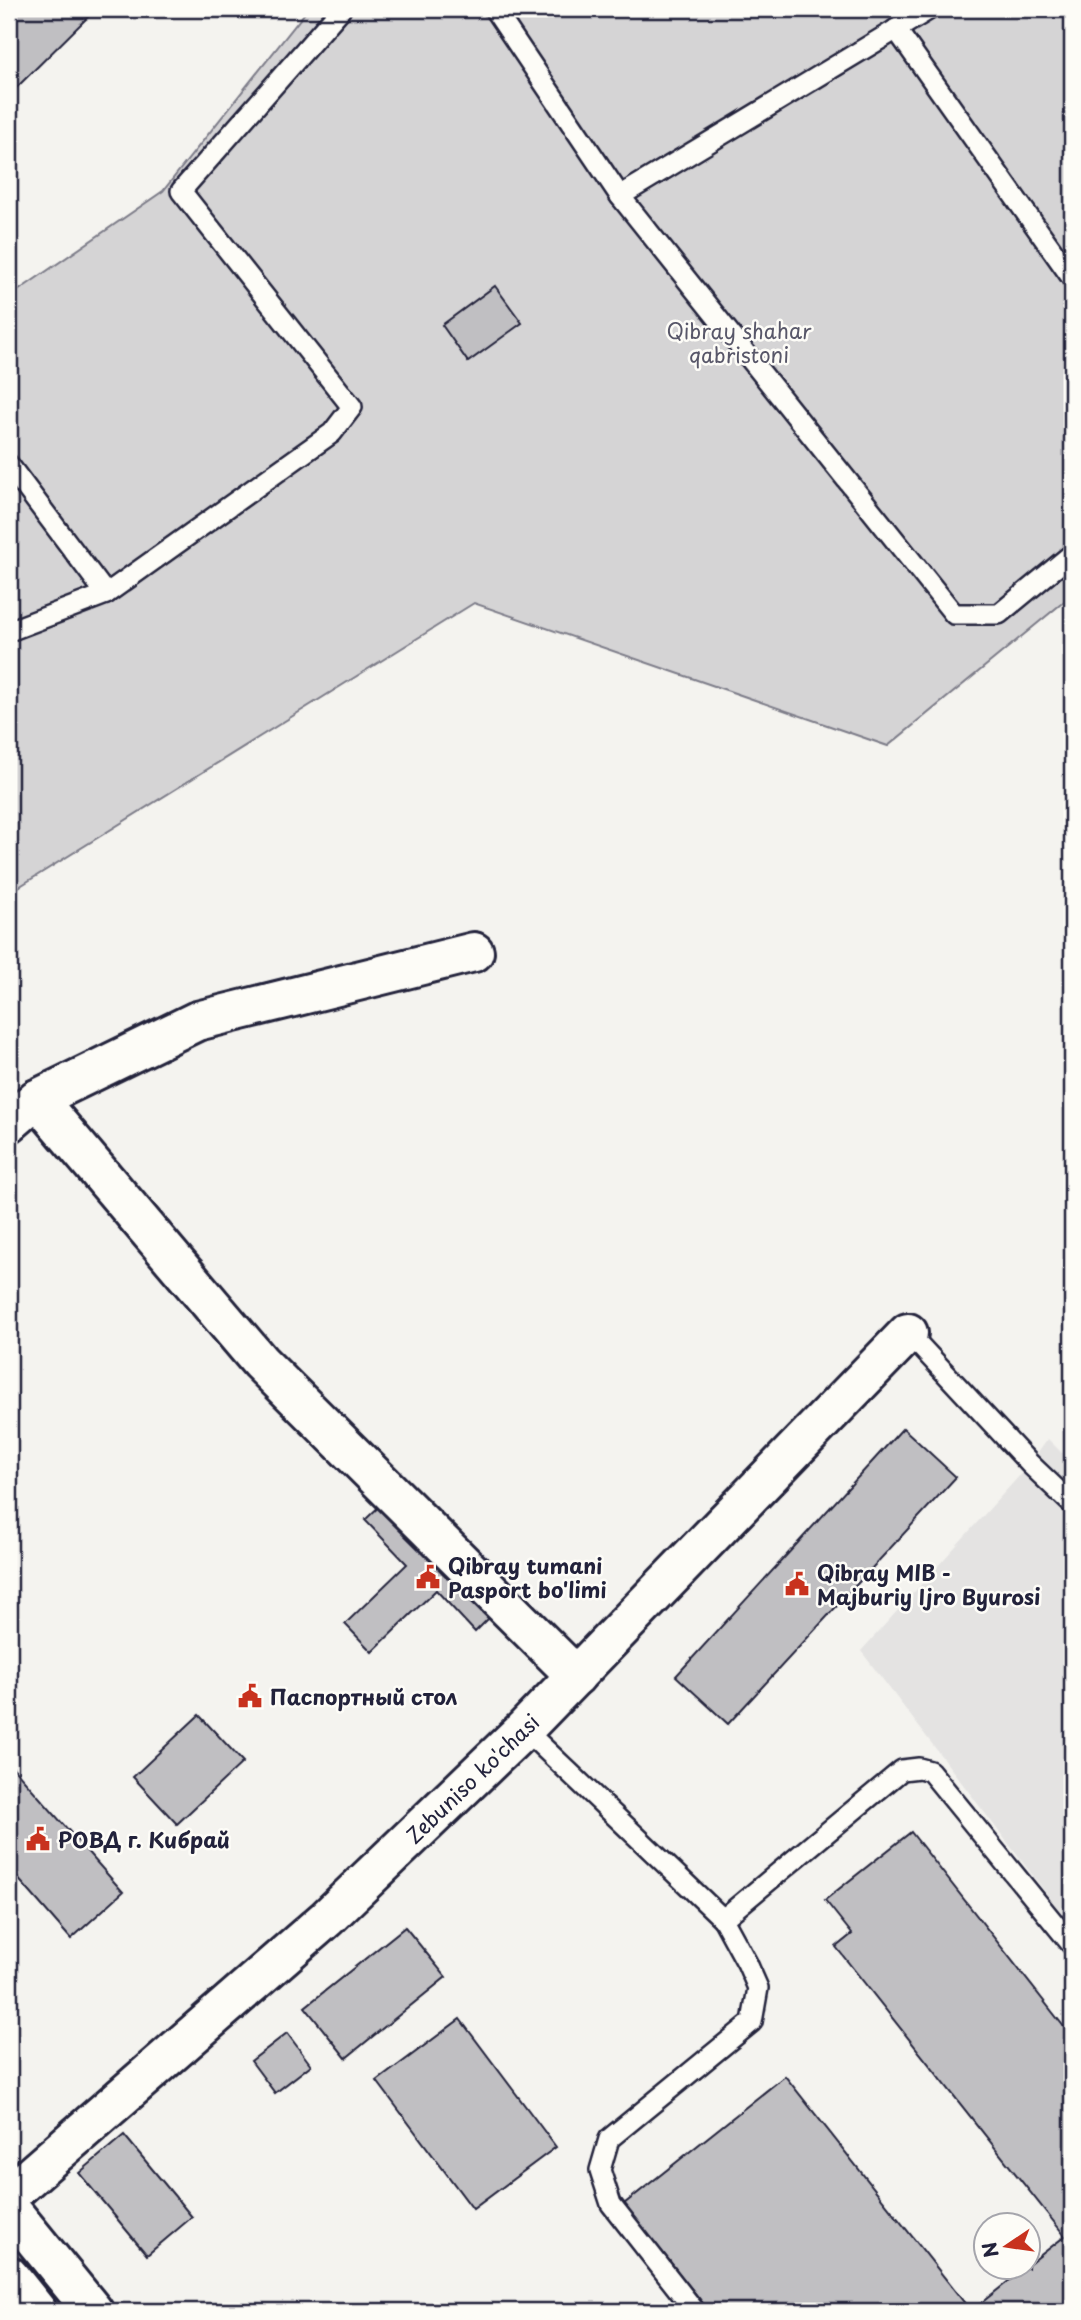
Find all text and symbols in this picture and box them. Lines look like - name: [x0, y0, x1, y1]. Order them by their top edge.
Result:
- park label: Qibray shahar qabristoni: [666, 314, 812, 370]
- place label: Qibray tumani Pasport bo'limi: [448, 1549, 606, 1605]
- place label: Qibray MIB - Majburiy Ijro Byurosi: [817, 1556, 1041, 1612]
- public building icon: Qibray tumani Pasport bo'limi: [414, 1563, 442, 1591]
- public building icon: Qibray MIB - Majburiy Ijro Byurosi: [783, 1570, 811, 1598]
- place label: Паспортный стол: [270, 1680, 458, 1712]
- public building icon: Паспортный стол: [236, 1682, 264, 1710]
- street label: Zebuniso ko'chasi: [398, 1706, 546, 1850]
- place label: РОВД г. Кибрай: [58, 1823, 230, 1855]
- public building icon: РОВД г. Кибрай: [24, 1825, 52, 1853]
- north arrow: [972, 2212, 1042, 2282]
- text: N: [974, 2240, 1005, 2261]

